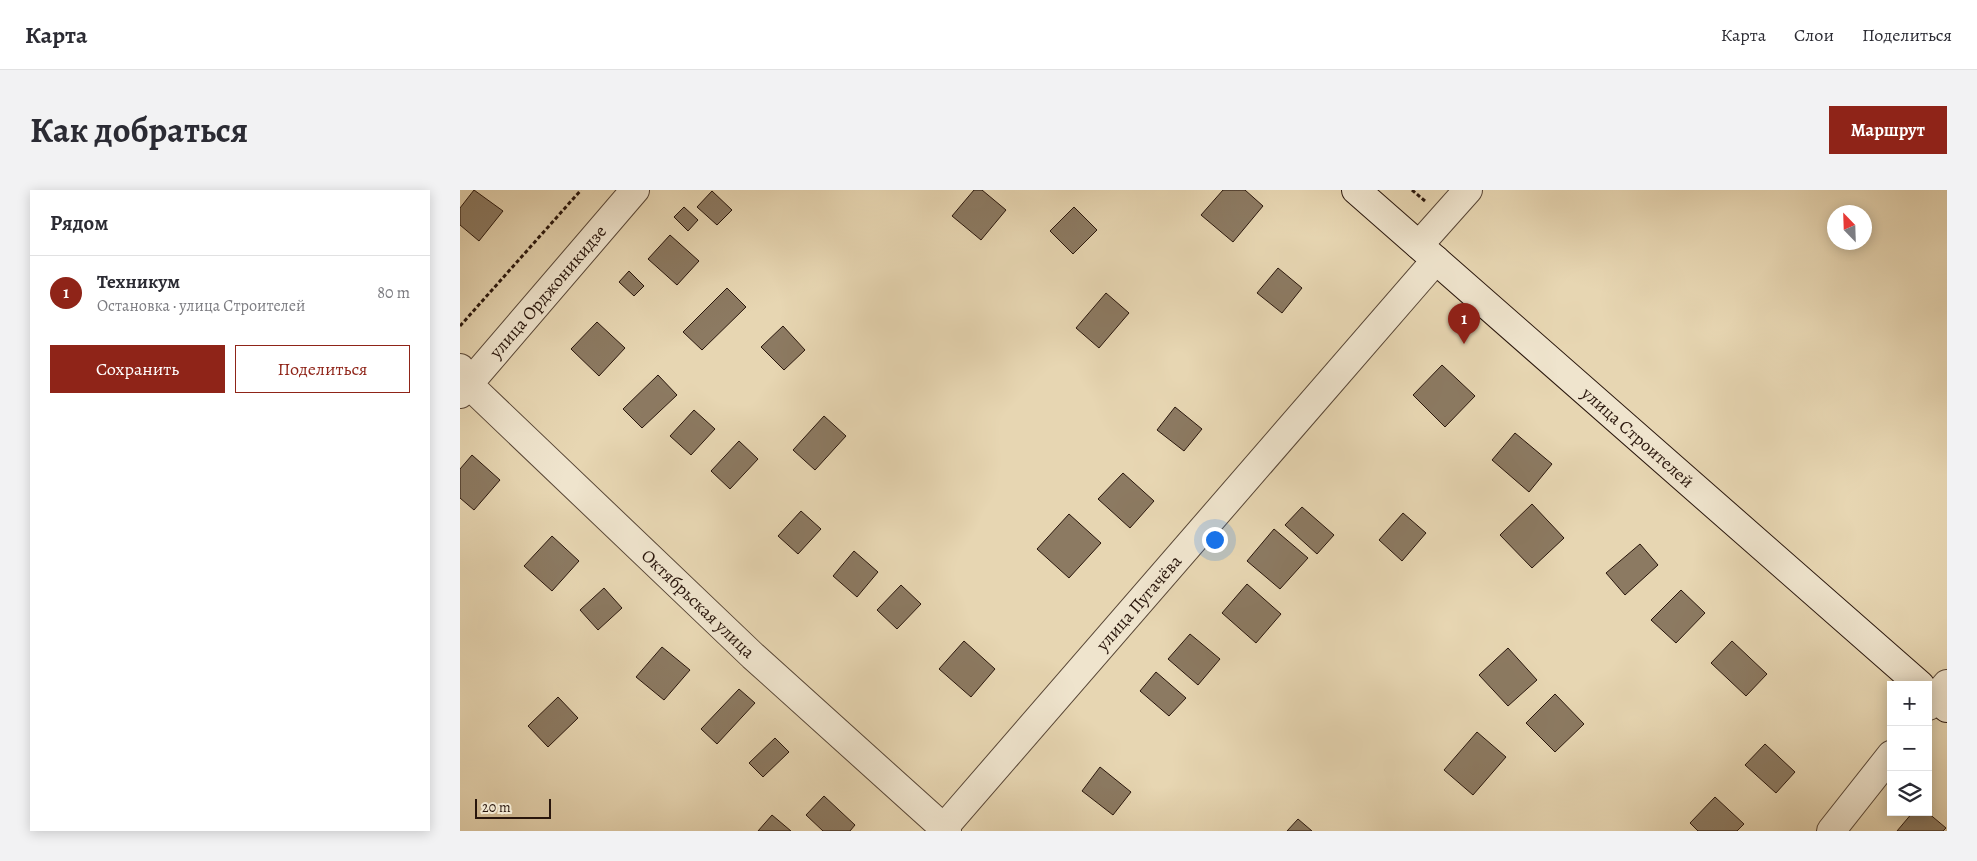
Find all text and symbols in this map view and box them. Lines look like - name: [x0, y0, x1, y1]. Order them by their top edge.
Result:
- text: Карта: [25, 19, 87, 51]
- text: Карта: [1721, 23, 1766, 47]
- text: Слои: [1794, 23, 1834, 47]
- text: Поделиться: [1862, 23, 1952, 47]
- text: Как добраться: [30, 106, 248, 154]
- button: Маршрут: [1829, 106, 1947, 154]
- north arrow: [1827, 205, 1872, 250]
- text: Рядом: [50, 209, 108, 237]
- street label: улица Орджоникидзе: [483, 220, 612, 364]
- text: Техникум: [97, 269, 180, 295]
- text: 1: [63, 282, 69, 304]
- text: 80 m: [377, 282, 410, 304]
- text: Остановка · улица Строителей: [97, 295, 305, 317]
- pin: 1: [1448, 303, 1480, 344]
- button: Сохранить: [50, 345, 225, 393]
- button: Поделиться: [235, 345, 410, 393]
- street label: улица Строителей: [1576, 381, 1699, 493]
- your location: [1202, 527, 1228, 553]
- street label: Октябрьская улица: [636, 544, 761, 664]
- street label: улица Пугачёва: [1090, 549, 1187, 657]
- map controls: [1887, 681, 1932, 816]
- button: +: [1887, 681, 1932, 726]
- button: −: [1887, 726, 1932, 771]
- button: layers: [1887, 771, 1932, 816]
- scale bar: [475, 796, 551, 819]
- text: 20 m: [482, 798, 511, 817]

